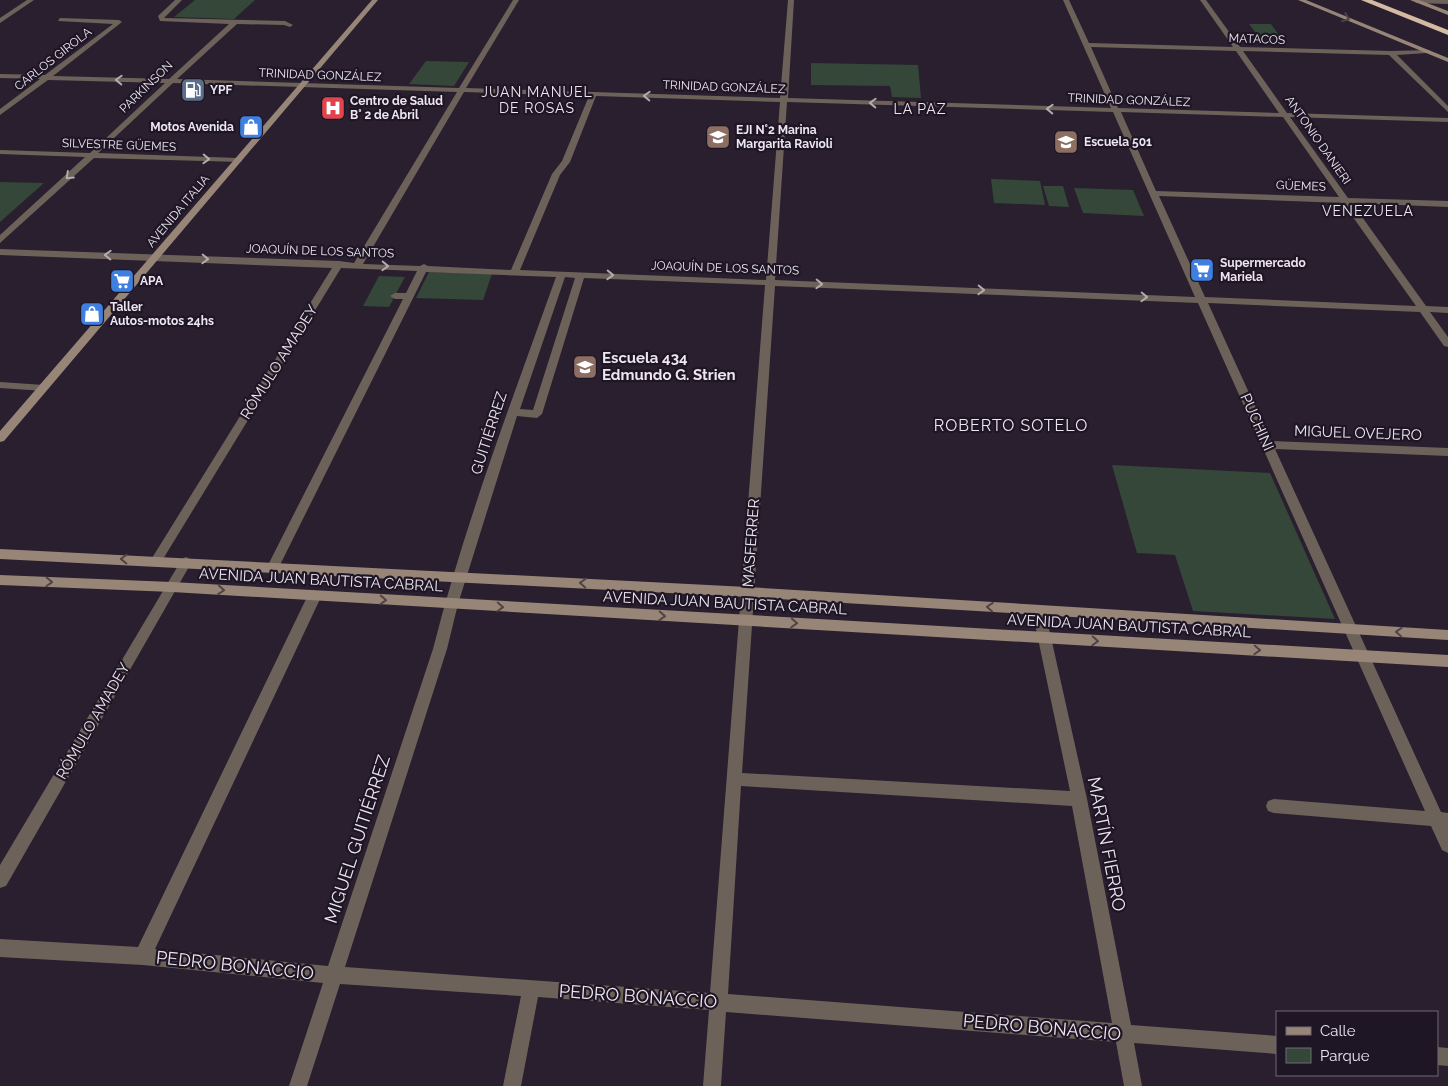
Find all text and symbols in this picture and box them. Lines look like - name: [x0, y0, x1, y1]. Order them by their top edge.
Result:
- one-way arrow: [1341, 12, 1350, 23]
- street label: CARLOS GIROLA: [12, 25, 94, 93]
- street label: MATACOS: [1228, 31, 1286, 47]
- street label: PARKINSON: [117, 58, 175, 116]
- street label: TRINIDAD GONZÁLEZ: [258, 66, 382, 84]
- one-way arrow: [115, 74, 123, 85]
- fuel station icon: YPF: [180, 77, 206, 103]
- street label: TRINIDAD GONZÁLEZ: [662, 78, 786, 96]
- place label: YPF: [210, 83, 232, 97]
- district label: JUAN MANUEL DE ROSAS: [481, 84, 593, 116]
- one-way arrow: [643, 91, 651, 101]
- street label: TRINIDAD GONZÁLEZ: [1067, 91, 1191, 109]
- street label: ANTONIO DANIERI: [1282, 93, 1354, 187]
- place label: Centro de Salud B° 2 de Abril: [350, 94, 443, 122]
- hospital icon: Centro de Salud B° 2 de Abril: [320, 95, 346, 121]
- one-way arrow: [869, 98, 876, 108]
- district label: LA PAZ: [893, 101, 947, 117]
- one-way arrow: [1046, 103, 1054, 114]
- shop icon: Motos Avenida: [238, 114, 264, 140]
- place label: Motos Avenida: [150, 120, 234, 134]
- place label: EJI N°2 Marina Margarita Ravioli: [736, 123, 833, 151]
- school or university icon: EJI N°2 Marina Margarita Ravioli: [705, 124, 731, 150]
- school or university icon: Escuela 501: [1053, 129, 1079, 155]
- place label: Escuela 501: [1084, 135, 1152, 149]
- street label: SILVESTRE GÜEMES: [62, 136, 176, 154]
- one-way arrow: [202, 154, 210, 164]
- one-way arrow: [66, 170, 75, 179]
- street label: AVENIDA ITALIA: [144, 172, 212, 250]
- street label: GÜEMES: [1276, 178, 1326, 194]
- district label: VENEZUELA: [1322, 203, 1414, 219]
- street label: JOAQUÍN DE LOS SANTOS: [246, 241, 394, 261]
- one-way arrow: [104, 250, 112, 260]
- one-way arrow: [202, 253, 210, 264]
- place label: Supermercado Mariela: [1220, 256, 1306, 284]
- supermarket icon: Supermercado Mariela: [1189, 257, 1215, 283]
- street label: JOAQUÍN DE LOS SANTOS: [651, 258, 799, 278]
- one-way arrow: [382, 261, 389, 271]
- supermarket icon: APA: [109, 268, 135, 294]
- one-way arrow: [607, 270, 615, 281]
- place label: APA: [140, 274, 164, 288]
- one-way arrow: [816, 279, 823, 289]
- one-way arrow: [977, 285, 985, 296]
- one-way arrow: [1140, 292, 1148, 303]
- place label: Taller Autos-motos 24hs: [110, 300, 214, 328]
- shop icon: Taller Autos-motos 24hs: [79, 301, 105, 327]
- street label: RÓMULO AMADEY: [237, 301, 322, 423]
- place label: Escuela 434 Edmundo G. Strien: [602, 349, 736, 384]
- school or university icon: Escuela 434 Edmundo G. Strien: [572, 354, 598, 380]
- street label: GUITIÉRREZ: [467, 389, 511, 477]
- street label: PUCHINI: [1236, 390, 1278, 454]
- district label: ROBERTO SOTELO: [934, 416, 1088, 435]
- street label: MIGUEL OVEJERO: [1294, 422, 1422, 444]
- street label: MASFERRER: [739, 498, 763, 588]
- one-way arrow: [120, 554, 128, 565]
- street label: AVENIDA JUAN BAUTISTA CABRAL: [199, 565, 444, 595]
- one-way arrow: [45, 576, 53, 587]
- one-way arrow: [579, 578, 587, 589]
- one-way arrow: [217, 585, 225, 596]
- street label: AVENIDA JUAN BAUTISTA CABRAL: [603, 588, 848, 618]
- one-way arrow: [379, 595, 387, 606]
- one-way arrow: [496, 601, 504, 612]
- one-way arrow: [986, 601, 994, 612]
- one-way arrow: [658, 610, 666, 621]
- street label: AVENIDA JUAN BAUTISTA CABRAL: [1007, 611, 1252, 641]
- one-way arrow: [791, 618, 799, 629]
- one-way arrow: [1395, 627, 1403, 638]
- one-way arrow: [1091, 635, 1099, 646]
- one-way arrow: [1253, 645, 1261, 656]
- street label: RÓMULO AMADEY: [52, 659, 134, 782]
- street label: MIGUEL GUITIÉRREZ: [319, 752, 394, 926]
- street label: MARTÍN FIERRO: [1084, 775, 1131, 913]
- street label: PEDRO BONACCIO: [155, 946, 315, 984]
- street label: PEDRO BONACCIO: [558, 980, 718, 1012]
- street label: PEDRO BONACCIO: [962, 1010, 1122, 1044]
- legend: [1276, 1011, 1438, 1076]
- text: Calle: [1320, 1022, 1356, 1040]
- text: Parque: [1320, 1047, 1370, 1065]

